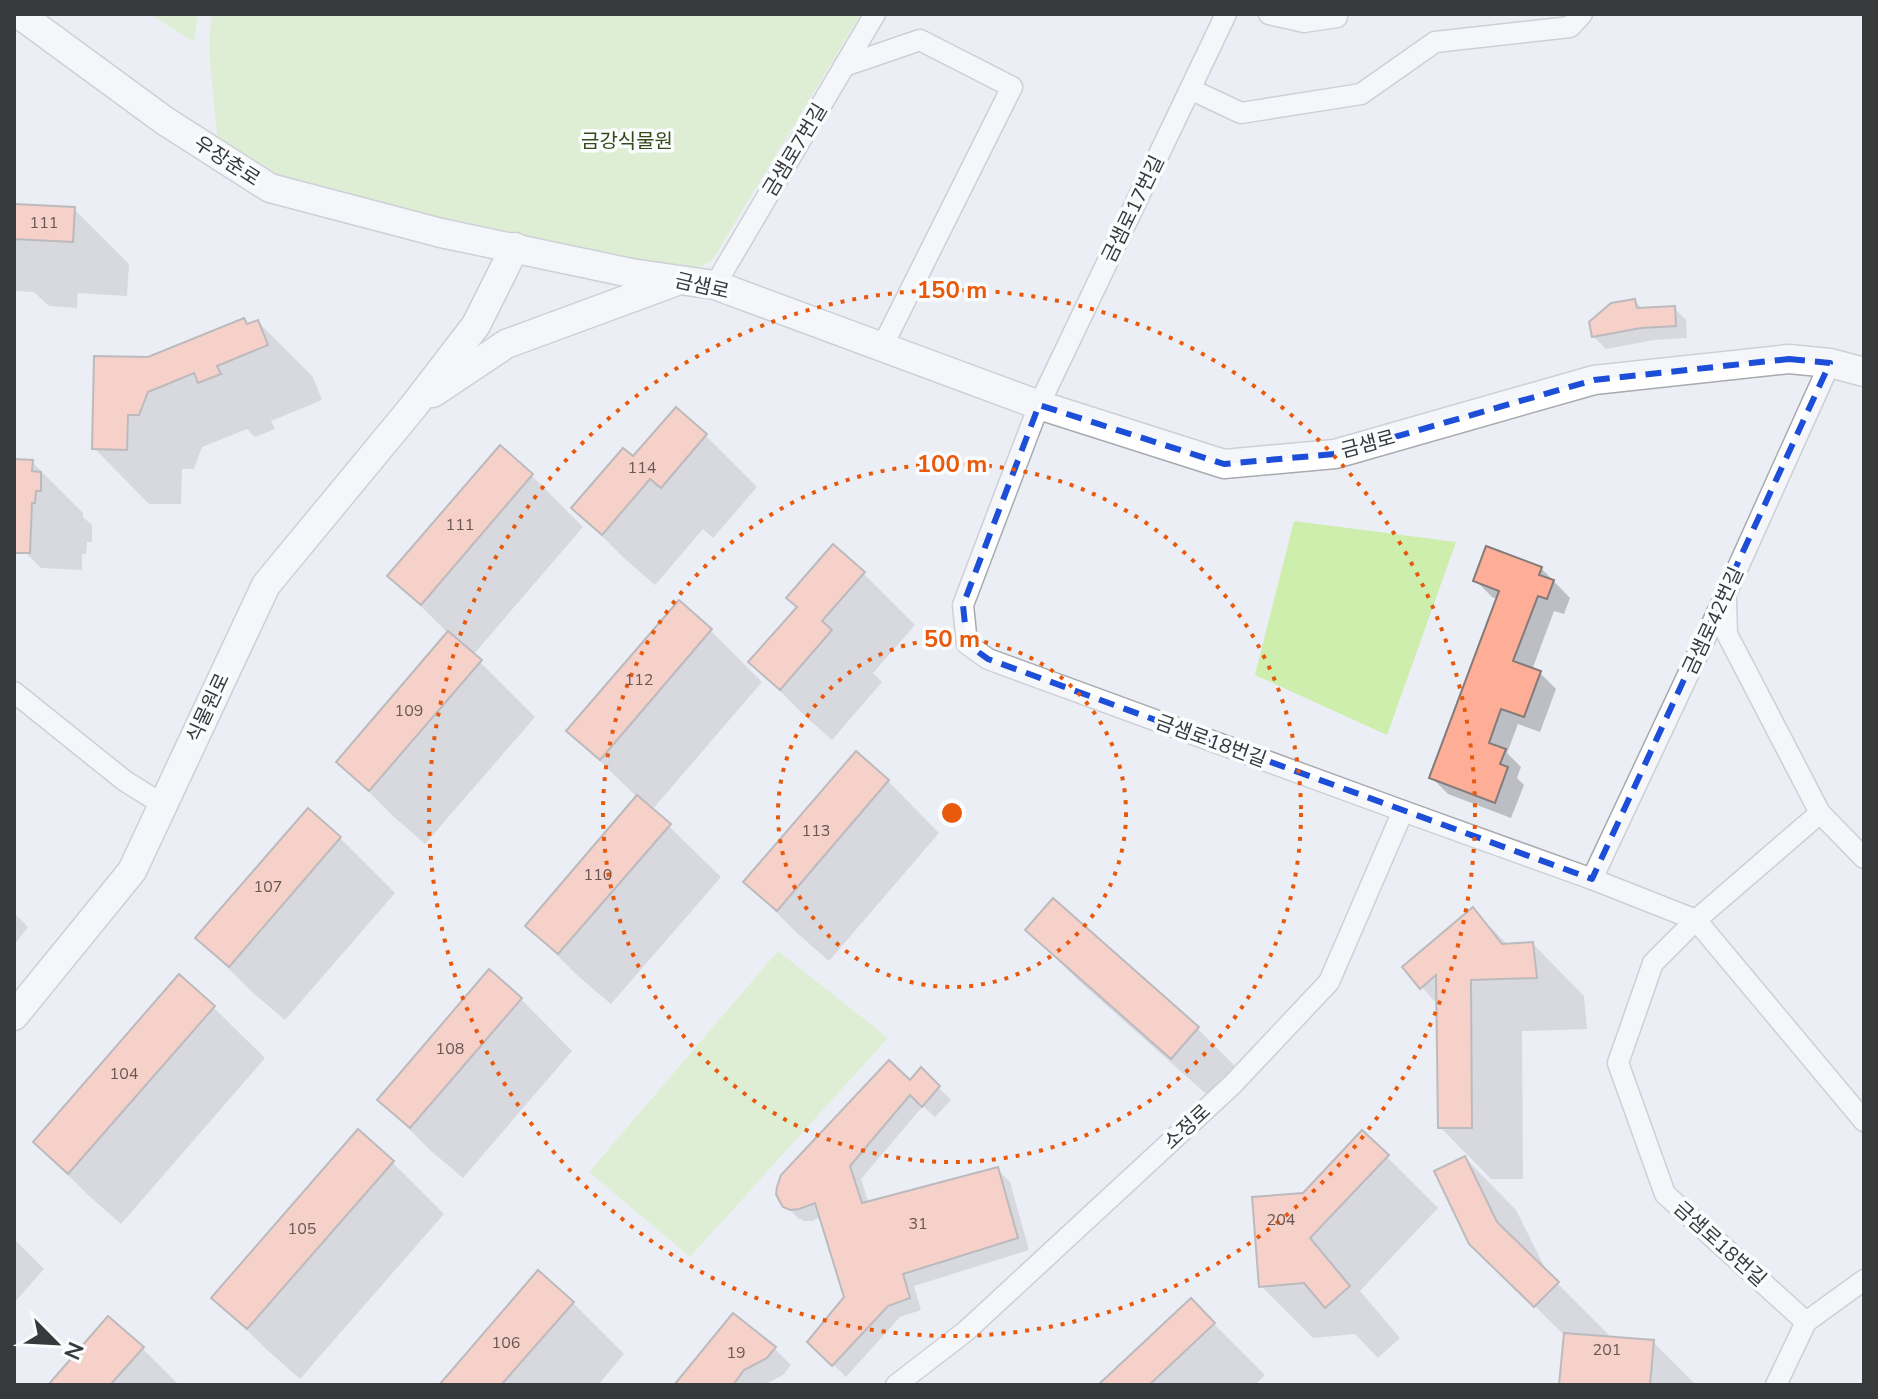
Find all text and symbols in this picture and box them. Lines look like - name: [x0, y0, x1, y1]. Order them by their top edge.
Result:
- street label: 금샘로7번길: [757, 98, 833, 202]
- park label: 금강식물원: [581, 128, 673, 155]
- street label: 우장춘로: [189, 130, 265, 192]
- street label: 금샘로17번길: [1095, 151, 1171, 267]
- house number: 111: [30, 212, 58, 234]
- street label: 금샘로: [672, 267, 732, 305]
- text: 150 m: [917, 274, 987, 306]
- street label: 금샘로: [1338, 424, 1398, 464]
- text: 100 m: [917, 448, 987, 480]
- house number: 114: [628, 457, 657, 479]
- house number: 111: [446, 514, 474, 536]
- street label: 금샘로42번길: [1676, 563, 1750, 679]
- text: 50 m: [924, 623, 980, 655]
- street label: 식물원로: [180, 669, 236, 747]
- house number: 112: [625, 669, 653, 691]
- house number: 109: [395, 700, 423, 722]
- street label: 금샘로18번길: [1152, 708, 1270, 774]
- centre of rings: [938, 799, 966, 827]
- house number: 113: [802, 820, 830, 842]
- house number: 110: [584, 864, 612, 886]
- house number: 107: [254, 876, 282, 898]
- house number: 108: [436, 1038, 464, 1060]
- house number: 104: [110, 1063, 139, 1085]
- street label: 소정로: [1158, 1098, 1216, 1156]
- street label: 금샘로18번길: [1668, 1195, 1772, 1293]
- house number: 204: [1267, 1209, 1296, 1231]
- house number: 31: [908, 1213, 928, 1235]
- house number: 105: [288, 1218, 316, 1240]
- north arrow: [16, 1303, 96, 1383]
- house number: 106: [492, 1332, 520, 1354]
- text: N: [56, 1337, 90, 1364]
- house number: 201: [1593, 1339, 1621, 1361]
- house number: 19: [726, 1342, 746, 1364]

